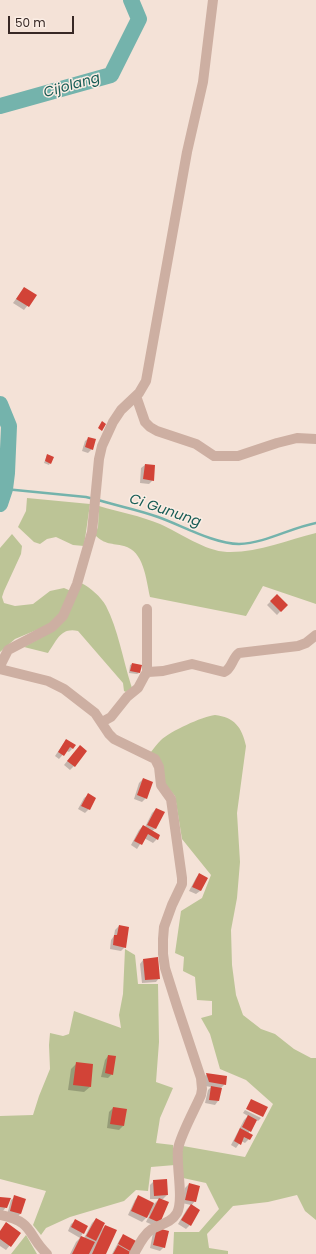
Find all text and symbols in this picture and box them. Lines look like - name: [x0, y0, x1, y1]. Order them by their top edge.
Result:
- scale bar: [10, 8, 76, 34]
- text: 50 m: [15, 14, 46, 31]
- water label: Cijolang: [42, 70, 102, 102]
- water label: Ci Gunung: [127, 491, 203, 531]

